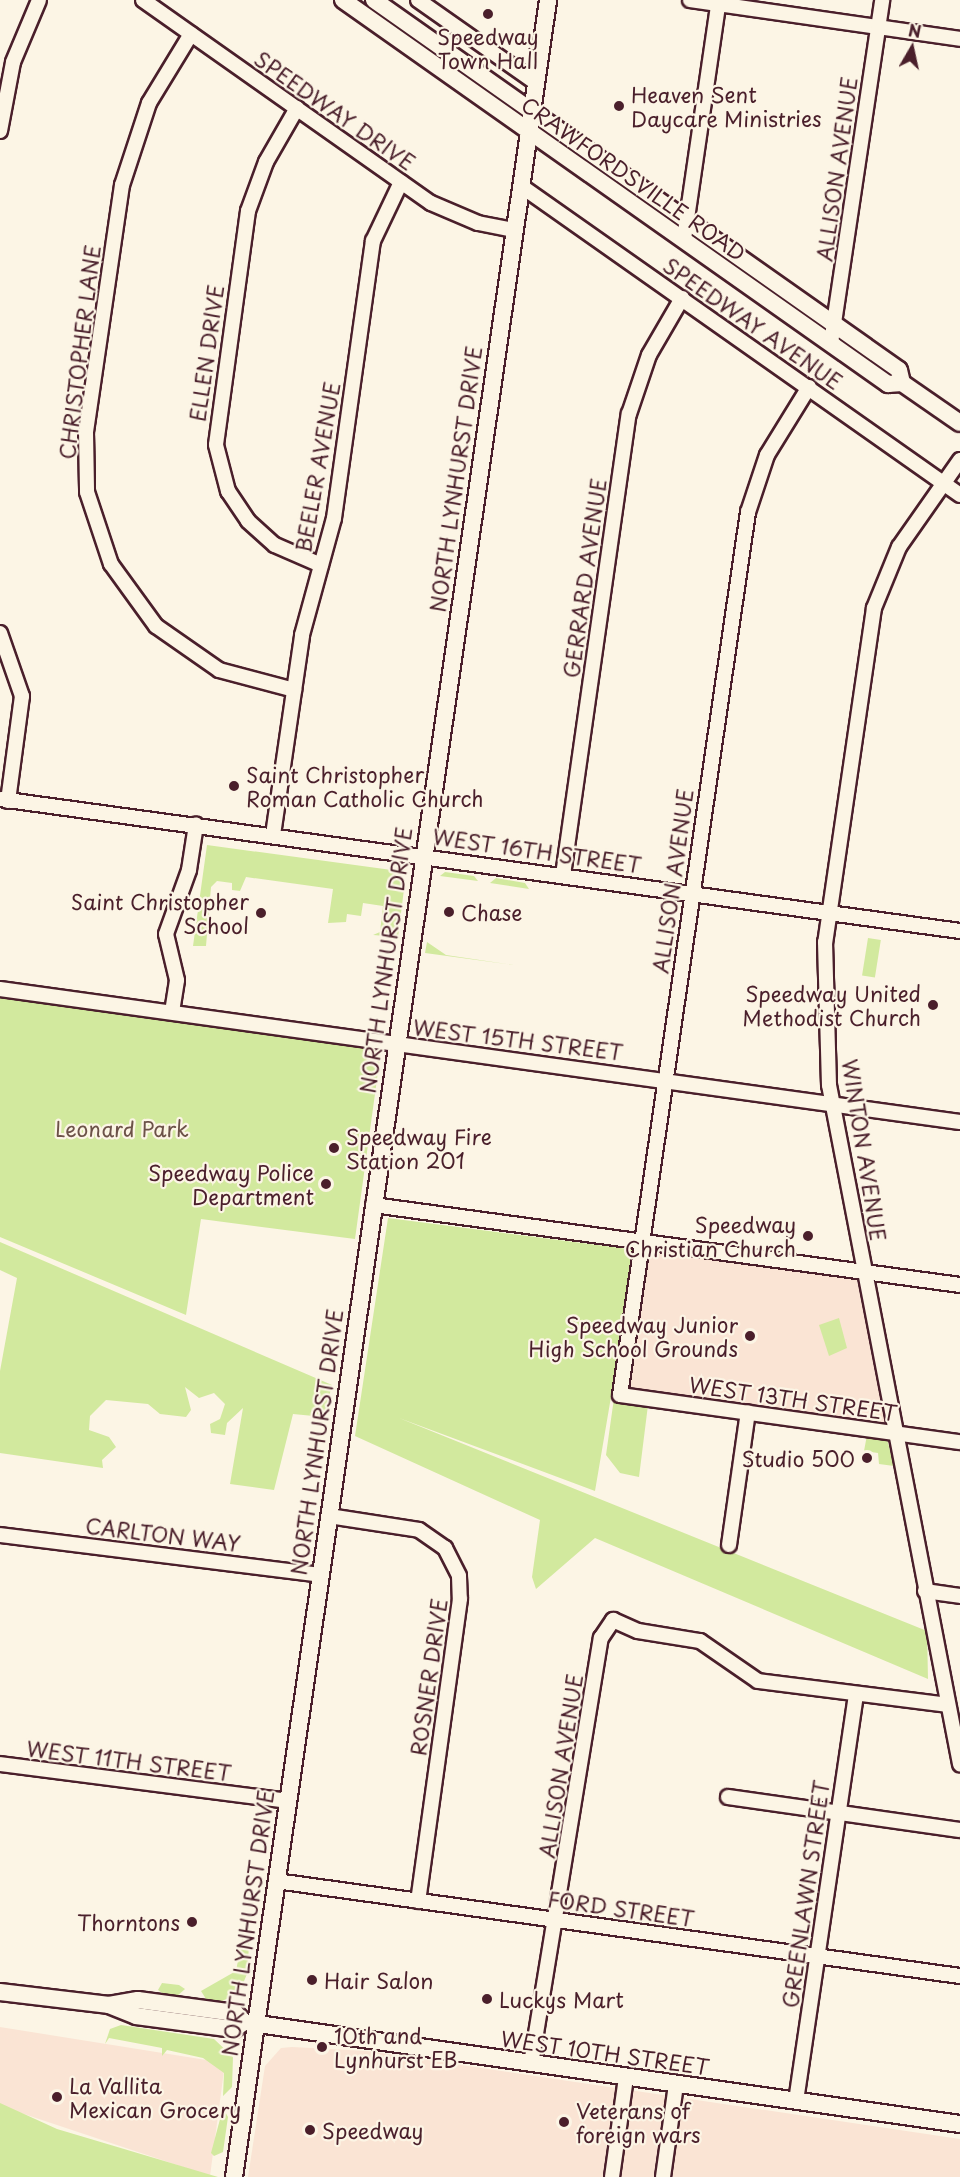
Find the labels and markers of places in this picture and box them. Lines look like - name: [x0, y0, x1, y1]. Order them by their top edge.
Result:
- marker: Speedway Town Hall: [481, 7, 495, 21]
- place label: Speedway Town Hall: [437, 23, 539, 73]
- place label: Heaven Sent Daycare Ministries: [631, 81, 822, 131]
- marker: Heaven Sent Daycare Ministries: [612, 99, 626, 113]
- place label: Saint Christopher Roman Catholic Church: [246, 761, 485, 811]
- marker: Saint Christopher Roman Catholic Church: [227, 779, 241, 793]
- place label: Saint Christopher School: [70, 888, 249, 938]
- place label: Chase: [461, 899, 522, 925]
- marker: Chase: [442, 905, 456, 919]
- marker: Saint Christopher School: [254, 906, 268, 920]
- place label: Speedway United Methodist Church: [742, 980, 921, 1030]
- marker: Speedway United Methodist Church: [926, 998, 940, 1012]
- place label: Speedway Fire Station 201: [346, 1123, 492, 1173]
- marker: Speedway Fire Station 201: [327, 1141, 341, 1155]
- place label: Speedway Police Department: [148, 1159, 314, 1209]
- marker: Speedway Police Department: [319, 1177, 333, 1191]
- place label: Speedway Christian Church: [625, 1211, 796, 1261]
- marker: Speedway Christian Church: [801, 1229, 815, 1243]
- place label: Speedway Junior High School Grounds: [527, 1311, 738, 1361]
- marker: Speedway Junior High School Grounds: [743, 1329, 757, 1343]
- place label: Studio 500: [741, 1445, 855, 1471]
- marker: Studio 500: [860, 1451, 874, 1465]
- place label: Thorntons: [77, 1909, 180, 1935]
- marker: Thorntons: [185, 1915, 199, 1929]
- place label: Hair Salon: [324, 1967, 433, 1993]
- marker: Hair Salon: [305, 1973, 319, 1987]
- place label: Luckys Mart: [499, 1986, 625, 2012]
- marker: Luckys Mart: [480, 1992, 494, 2006]
- place label: 10th and Lynhurst EB: [334, 2022, 458, 2072]
- marker: 10th and Lynhurst EB: [315, 2040, 329, 2054]
- place label: La Vallita Mexican Grocery: [69, 2072, 240, 2122]
- marker: La Vallita Mexican Grocery: [50, 2090, 64, 2104]
- place label: Veterans of foreign wars: [576, 2097, 702, 2147]
- marker: Veterans of foreign wars: [557, 2115, 571, 2129]
- place label: Speedway: [322, 2117, 423, 2143]
- marker: Speedway: [303, 2123, 317, 2137]

